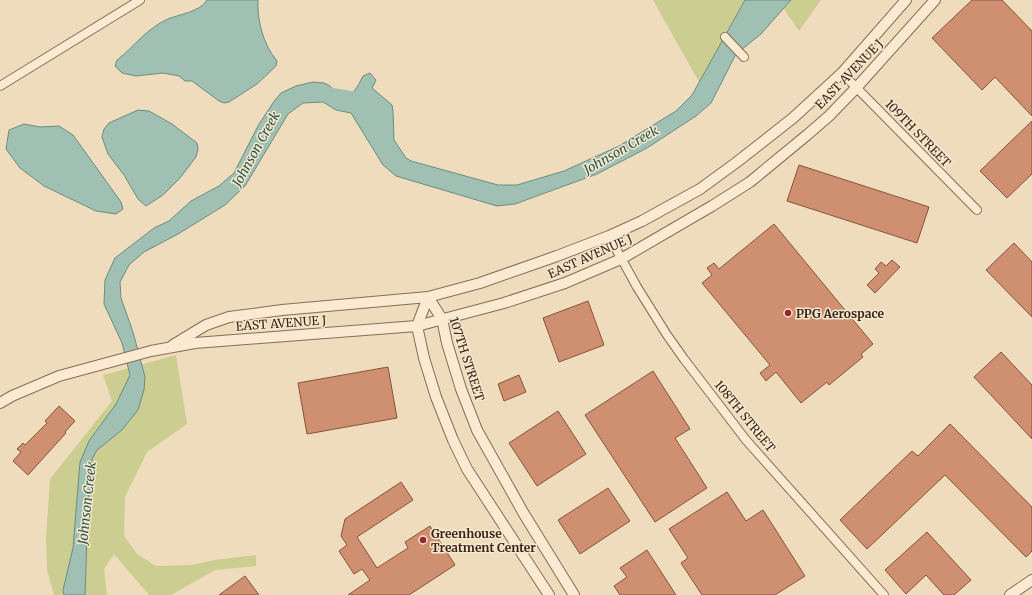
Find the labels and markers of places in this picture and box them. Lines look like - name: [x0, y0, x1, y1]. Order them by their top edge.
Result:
- place label: PPG Aerospace: [796, 306, 885, 321]
- marker: PPG Aerospace: [783, 308, 793, 318]
- place label: Greenhouse Treatment Center: [431, 526, 536, 555]
- marker: Greenhouse Treatment Center: [418, 535, 428, 545]

